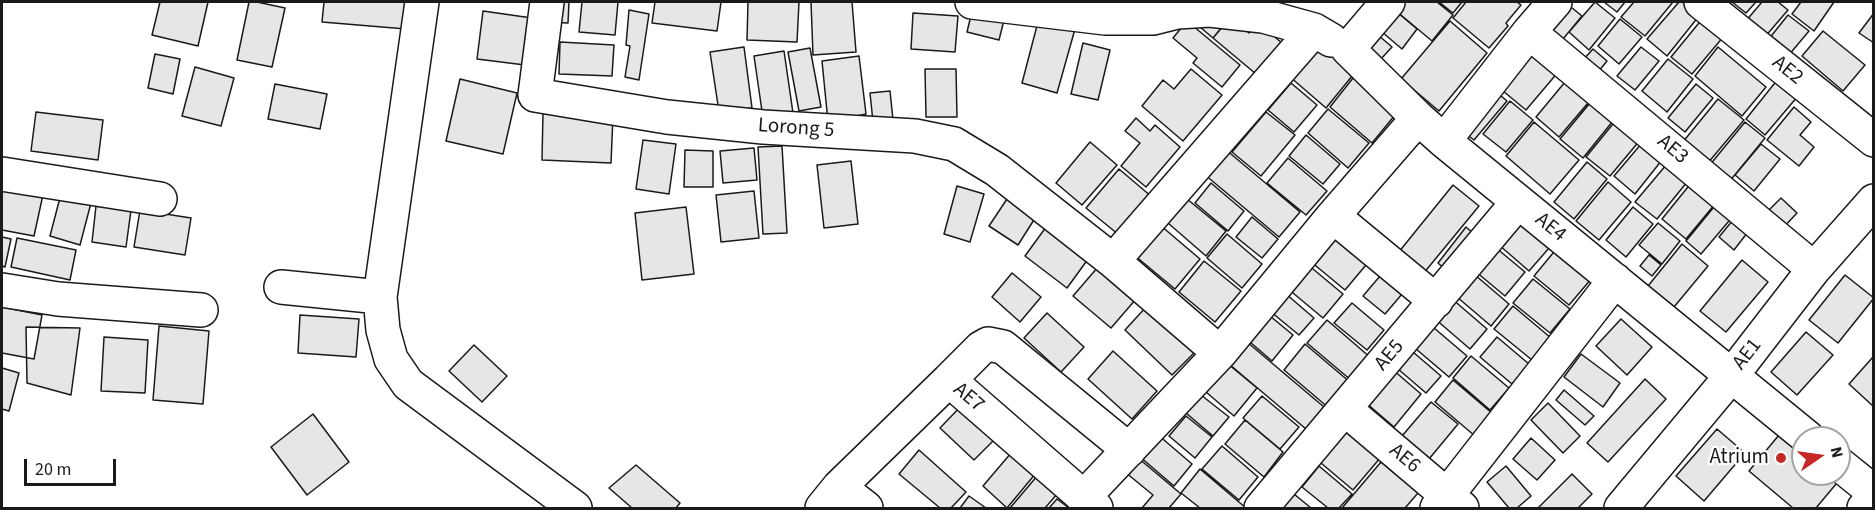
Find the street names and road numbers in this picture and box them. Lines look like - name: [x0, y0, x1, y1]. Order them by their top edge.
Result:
- street label: AE2: [1766, 51, 1808, 91]
- street label: Lorong 5: [757, 114, 835, 144]
- street label: AE3: [1651, 130, 1693, 170]
- street label: AE4: [1529, 208, 1571, 248]
- street label: AE1: [1728, 334, 1768, 376]
- street label: AE5: [1370, 335, 1410, 377]
- street label: AE7: [947, 378, 989, 418]
- street label: AE6: [1383, 439, 1425, 479]

